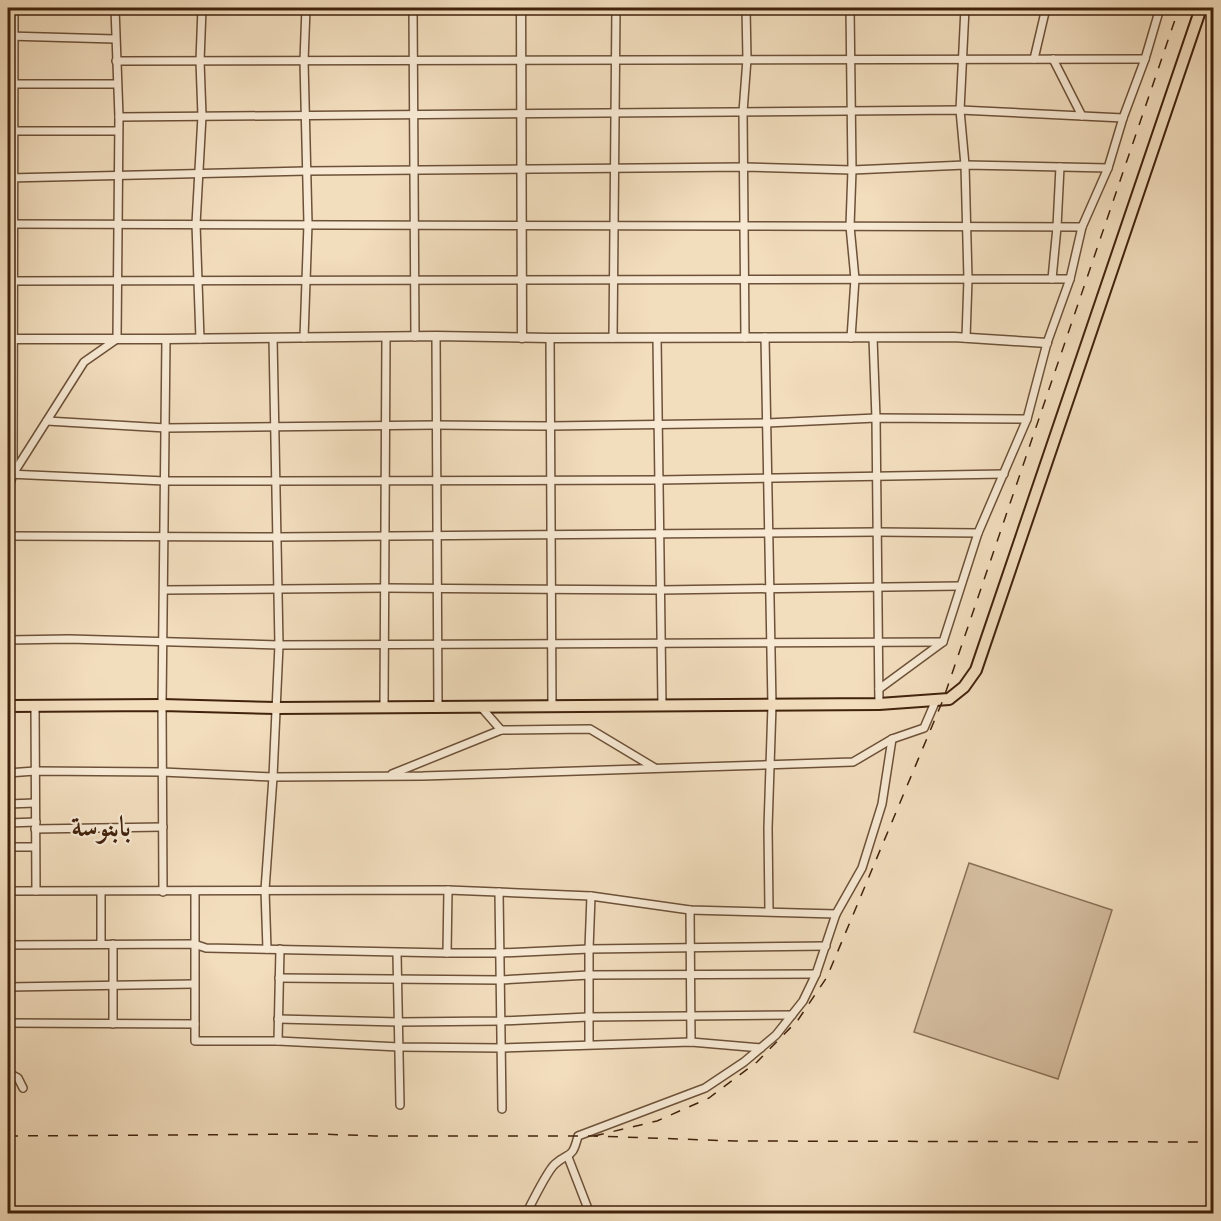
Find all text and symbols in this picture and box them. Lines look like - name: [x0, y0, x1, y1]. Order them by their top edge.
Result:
- district label: بابنوسة: [71, 811, 131, 846]

